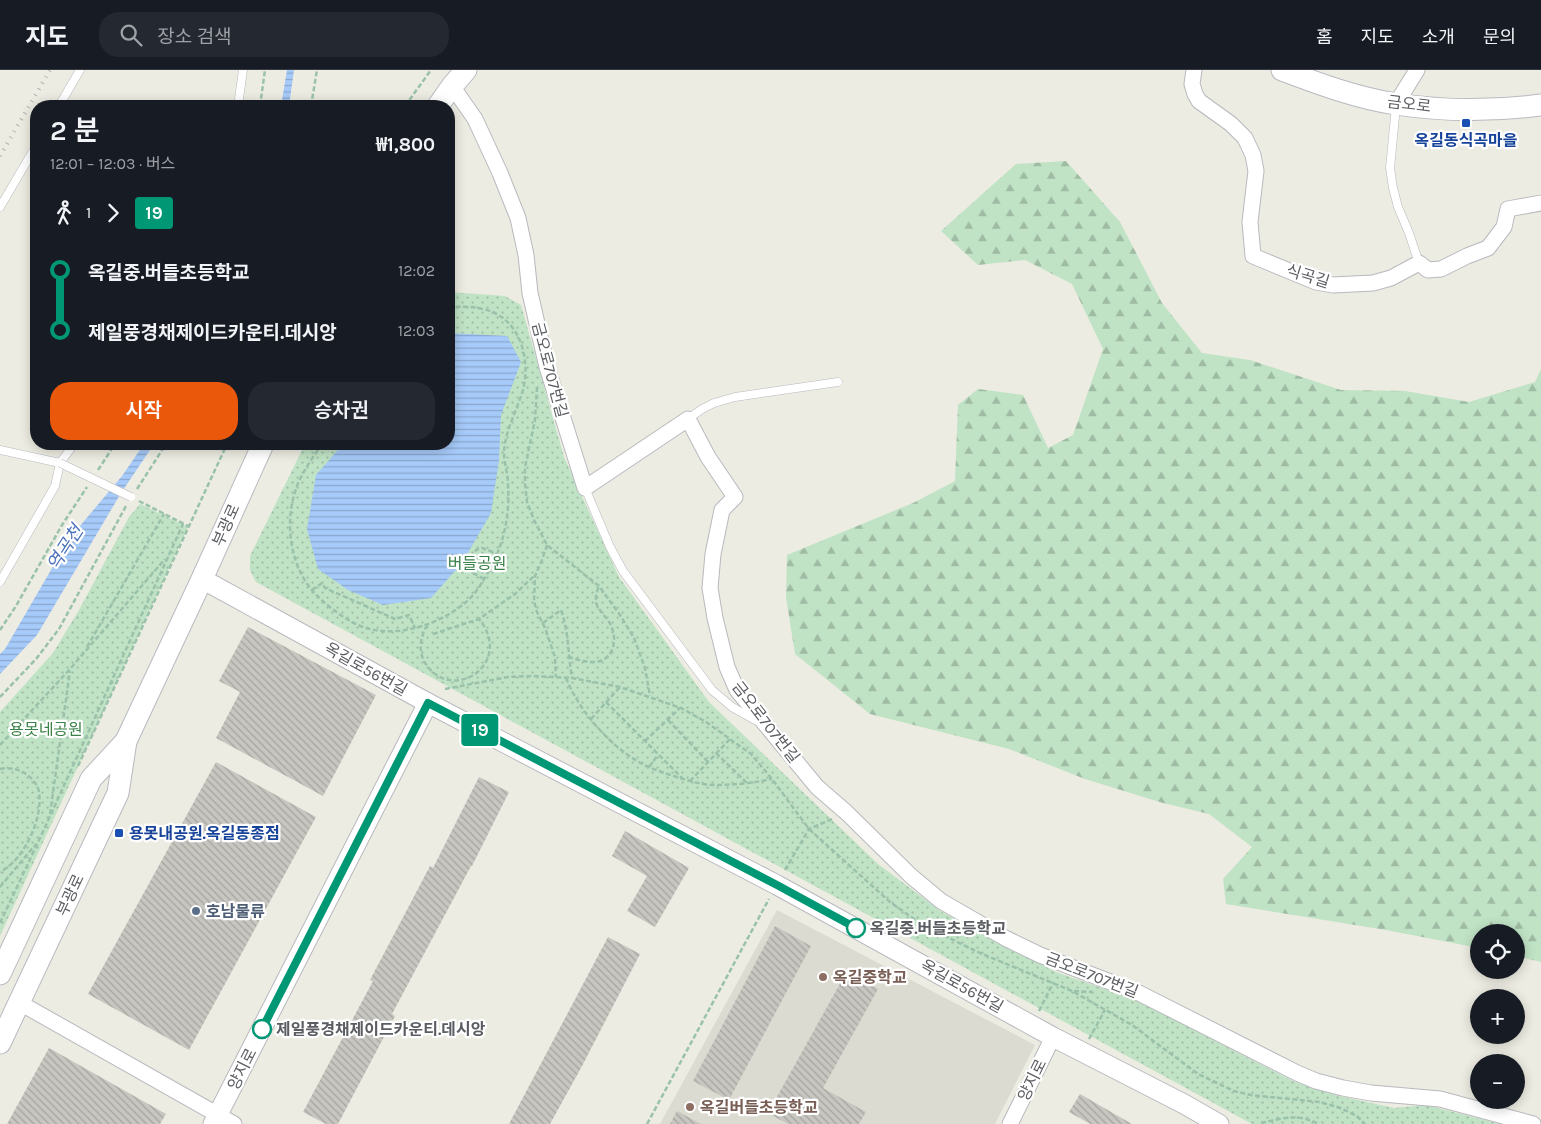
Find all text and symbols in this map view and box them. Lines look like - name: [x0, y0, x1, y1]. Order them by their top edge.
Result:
- search box: [99, 12, 449, 57]
- icon: search: [117, 21, 145, 49]
- text: 지도: [25, 23, 69, 51]
- text: 장소 검색: [157, 26, 232, 48]
- text: 홈: [1316, 26, 1333, 48]
- text: 지도: [1361, 26, 1394, 48]
- text: 소개: [1422, 26, 1455, 48]
- text: 문의: [1483, 26, 1516, 48]
- street label: 금오로: [1386, 92, 1432, 116]
- text: 2 분: [50, 114, 99, 147]
- marker: 옥길동식곡마을: [1460, 117, 1472, 129]
- place label: 옥길동식곡마을: [1414, 131, 1518, 150]
- text: ₩1,800: [376, 134, 435, 156]
- text: 12:01 – 12:03 · 버스: [50, 154, 175, 173]
- icon: walk: [50, 199, 78, 227]
- icon: forward: [99, 199, 127, 227]
- text: 19: [145, 202, 163, 224]
- text: 1: [86, 203, 91, 222]
- street label: 식곡길: [1284, 260, 1332, 292]
- text: 12:02: [398, 261, 435, 280]
- text: 옥길중.버들초등학교: [88, 262, 249, 284]
- street label: 금오로707번길: [528, 320, 572, 420]
- text: 12:03: [398, 321, 435, 340]
- text: 제일풍경채제이드카운티.데시앙: [88, 322, 337, 344]
- button: 시작: [50, 382, 238, 440]
- button: 승차권: [248, 382, 435, 440]
- street label: 부광로: [208, 501, 244, 549]
- water label: 역곡천: [42, 519, 89, 575]
- park label: 버들공원: [448, 554, 506, 573]
- street label: 옥길로56번길: [321, 638, 411, 700]
- street label: 금오로707번길: [728, 677, 804, 767]
- line badge: 19: [458, 714, 502, 746]
- text: 19: [471, 719, 489, 741]
- park label: 용못네공원: [9, 720, 83, 739]
- place label: 용못내공원.옥길동종점: [129, 824, 280, 843]
- marker: 용못내공원.옥길동종점: [113, 827, 125, 839]
- street label: 부광로: [52, 871, 88, 919]
- place label: 호남물류: [206, 902, 265, 921]
- marker: 호남물류: [190, 905, 202, 917]
- marker: 옥길중.버들초등학교: [846, 918, 866, 938]
- place label: 옥길중.버들초등학교: [870, 919, 1006, 938]
- map controls: [1470, 924, 1525, 1109]
- button: locate: [1470, 924, 1525, 979]
- street label: 금오로707번길: [1043, 949, 1141, 1001]
- street label: 옥길로56번길: [917, 955, 1007, 1017]
- place label: 옥길중학교: [833, 968, 907, 987]
- marker: 옥길중학교: [817, 971, 829, 983]
- button: +: [1470, 989, 1525, 1044]
- marker: 제일풍경채제이드카운티.데시앙: [252, 1019, 272, 1039]
- place label: 제일풍경채제이드카운티.데시앙: [276, 1020, 486, 1039]
- street label: 양지로: [224, 1045, 261, 1093]
- button: −: [1470, 1054, 1525, 1109]
- street label: 양지로: [1014, 1056, 1050, 1104]
- place label: 옥길버들초등학교: [700, 1098, 818, 1117]
- marker: 옥길버들초등학교: [684, 1101, 696, 1113]

